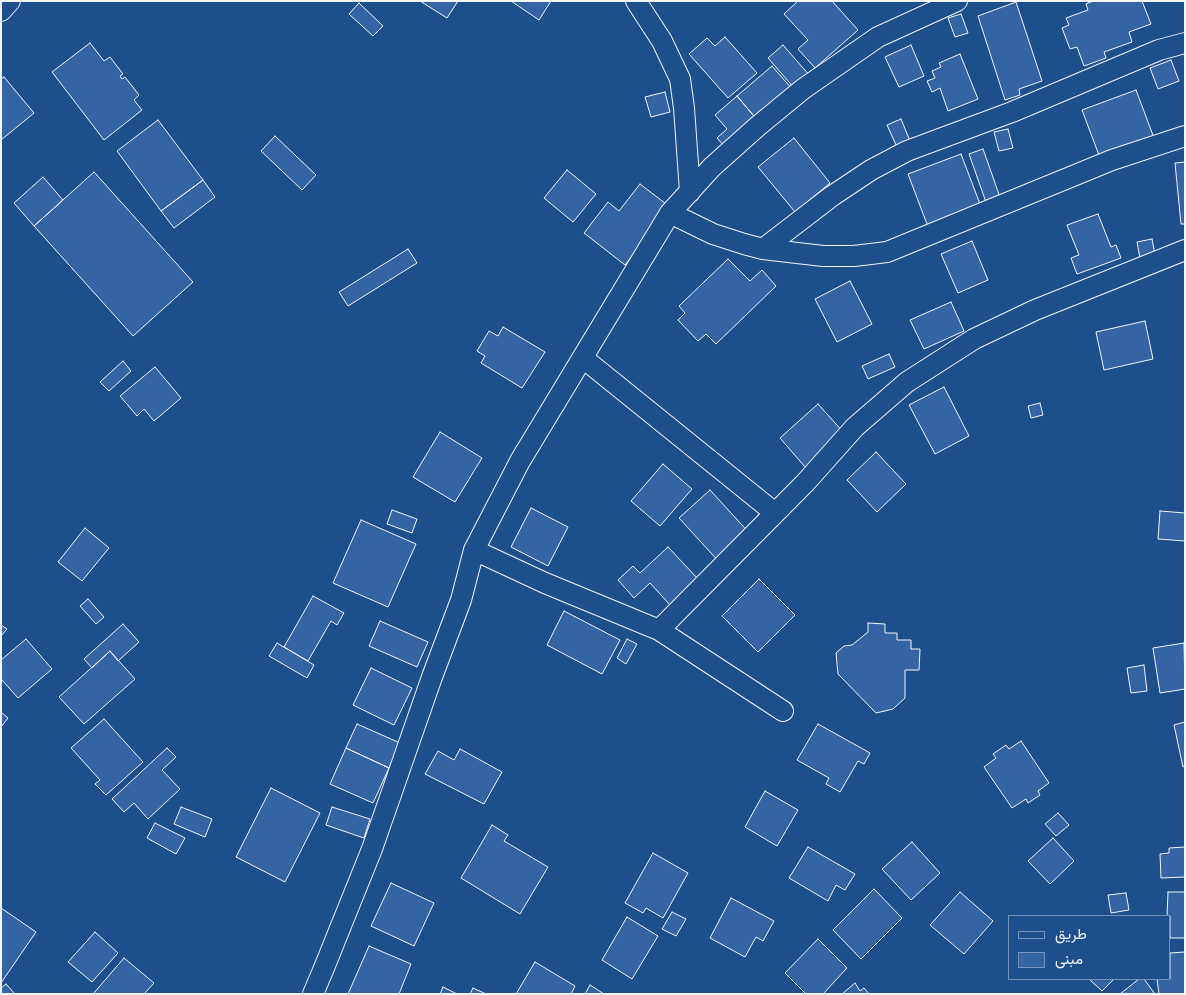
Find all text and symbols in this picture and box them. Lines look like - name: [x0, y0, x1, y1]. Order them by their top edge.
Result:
- legend: [1008, 915, 1171, 980]
- text: طريق: [1055, 923, 1087, 944]
- text: مبنى: [1055, 948, 1083, 969]

